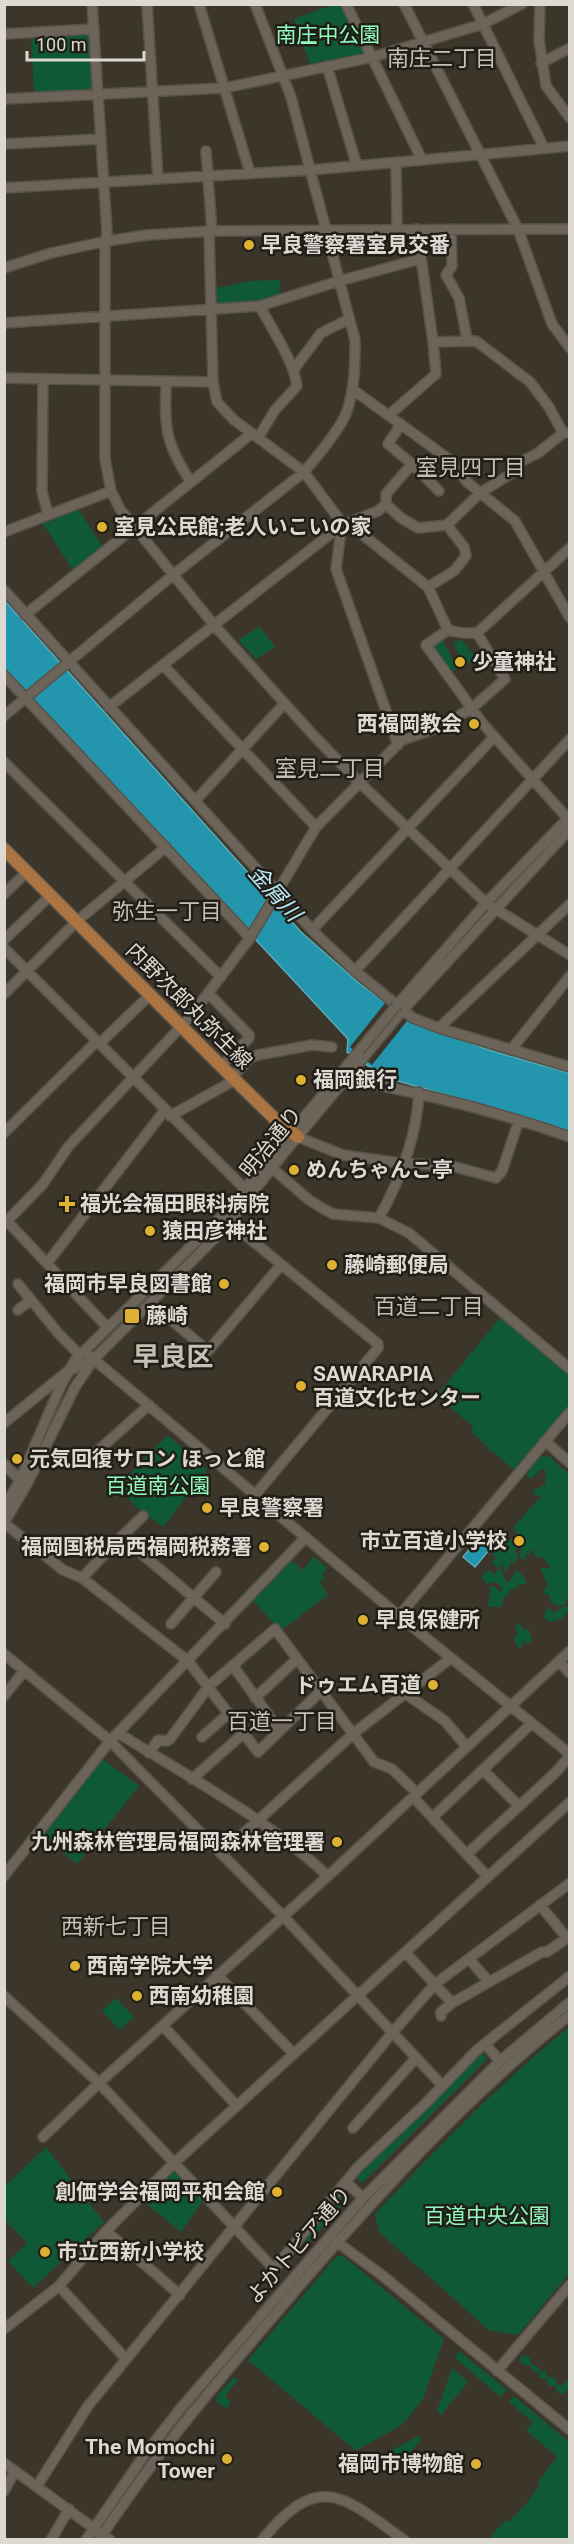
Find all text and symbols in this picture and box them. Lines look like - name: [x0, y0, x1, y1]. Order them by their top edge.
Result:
- park label: 南庄中公園: [276, 23, 381, 47]
- scale bar: [27, 24, 144, 62]
- text: 100 m: [36, 34, 87, 55]
- district label: 南庄二丁目: [387, 46, 497, 71]
- place label: 早良警察署室見交番: [261, 233, 450, 257]
- marker: 早良警察署室見交番: [242, 238, 256, 252]
- district label: 室見四丁目: [416, 455, 526, 480]
- place label: 室見公民館;老人いこいの家: [114, 515, 372, 539]
- marker: 室見公民館;老人いこいの家: [95, 520, 109, 534]
- place label: 少童神社: [472, 650, 556, 674]
- marker: 少童神社: [453, 655, 467, 669]
- place label: 西福岡教会: [357, 712, 462, 736]
- marker: 西福岡教会: [467, 717, 481, 731]
- district label: 室見二丁目: [275, 756, 385, 781]
- water label: 金屑川: [244, 860, 308, 927]
- district label: 弥生一丁目: [112, 899, 222, 924]
- street label: 内野次郎丸弥生線: [121, 938, 257, 1074]
- place label: 福岡銀行: [313, 1068, 397, 1092]
- marker: 福岡銀行: [294, 1073, 308, 1087]
- street label: 明治通り: [235, 1102, 307, 1182]
- place label: めんちゃんこ亭: [306, 1158, 453, 1182]
- marker: めんちゃんこ亭: [287, 1163, 301, 1177]
- place label: 福光会福田眼科病院: [80, 1192, 269, 1216]
- marker: 福光会福田眼科病院: [58, 1195, 76, 1213]
- place label: 猿田彦神社: [162, 1219, 267, 1243]
- marker: 猿田彦神社: [143, 1224, 157, 1238]
- place label: 藤崎郵便局: [344, 1253, 449, 1277]
- marker: 藤崎郵便局: [325, 1258, 339, 1272]
- place label: 福岡市早良図書館: [44, 1272, 212, 1296]
- marker: 福岡市早良図書館: [217, 1277, 231, 1291]
- district label: 百道二丁目: [374, 1294, 484, 1319]
- place label: 藤崎: [146, 1304, 188, 1328]
- marker: 藤崎: [123, 1307, 141, 1325]
- district label: 早良区: [133, 1341, 214, 1373]
- place label: SAWARAPIA 百道文化センター: [313, 1362, 481, 1410]
- marker: SAWARAPIA 百道文化センター: [294, 1379, 308, 1393]
- place label: 元気回復サロン ほっと館: [29, 1447, 265, 1471]
- marker: 元気回復サロン ほっと館: [10, 1452, 24, 1466]
- park label: 百道南公園: [106, 1474, 211, 1498]
- place label: 早良警察署: [219, 1496, 324, 1520]
- marker: 早良警察署: [200, 1501, 214, 1515]
- place label: 市立百道小学校: [360, 1529, 507, 1553]
- marker: 市立百道小学校: [512, 1534, 526, 1548]
- place label: 福岡国税局西福岡税務署: [21, 1535, 252, 1559]
- marker: 福岡国税局西福岡税務署: [257, 1540, 271, 1554]
- place label: 早良保健所: [375, 1608, 480, 1632]
- marker: 早良保健所: [356, 1613, 370, 1627]
- place label: ドゥエム百道: [295, 1673, 421, 1697]
- marker: ドゥエム百道: [426, 1678, 440, 1692]
- district label: 百道一丁目: [227, 1709, 337, 1734]
- place label: 九州森林管理局福岡森林管理署: [31, 1830, 325, 1854]
- marker: 九州森林管理局福岡森林管理署: [330, 1835, 344, 1849]
- district label: 西新七丁目: [61, 1914, 171, 1939]
- place label: 西南学院大学: [87, 1954, 213, 1978]
- marker: 西南学院大学: [68, 1959, 82, 1973]
- place label: 西南幼稚園: [149, 1984, 254, 2008]
- marker: 西南幼稚園: [130, 1989, 144, 2003]
- place label: 創価学会福岡平和会館: [55, 2180, 265, 2204]
- street label: よかトピア通り: [242, 2182, 356, 2308]
- marker: 創価学会福岡平和会館: [270, 2185, 284, 2199]
- park label: 百道中央公園: [424, 2204, 550, 2228]
- place label: 市立西新小学校: [57, 2240, 204, 2264]
- marker: 市立西新小学校: [38, 2245, 52, 2259]
- place label: The Momochi Tower: [85, 2435, 215, 2483]
- marker: The Momochi Tower: [220, 2452, 234, 2466]
- place label: 福岡市博物館: [338, 2452, 464, 2476]
- marker: 福岡市博物館: [469, 2457, 483, 2471]

